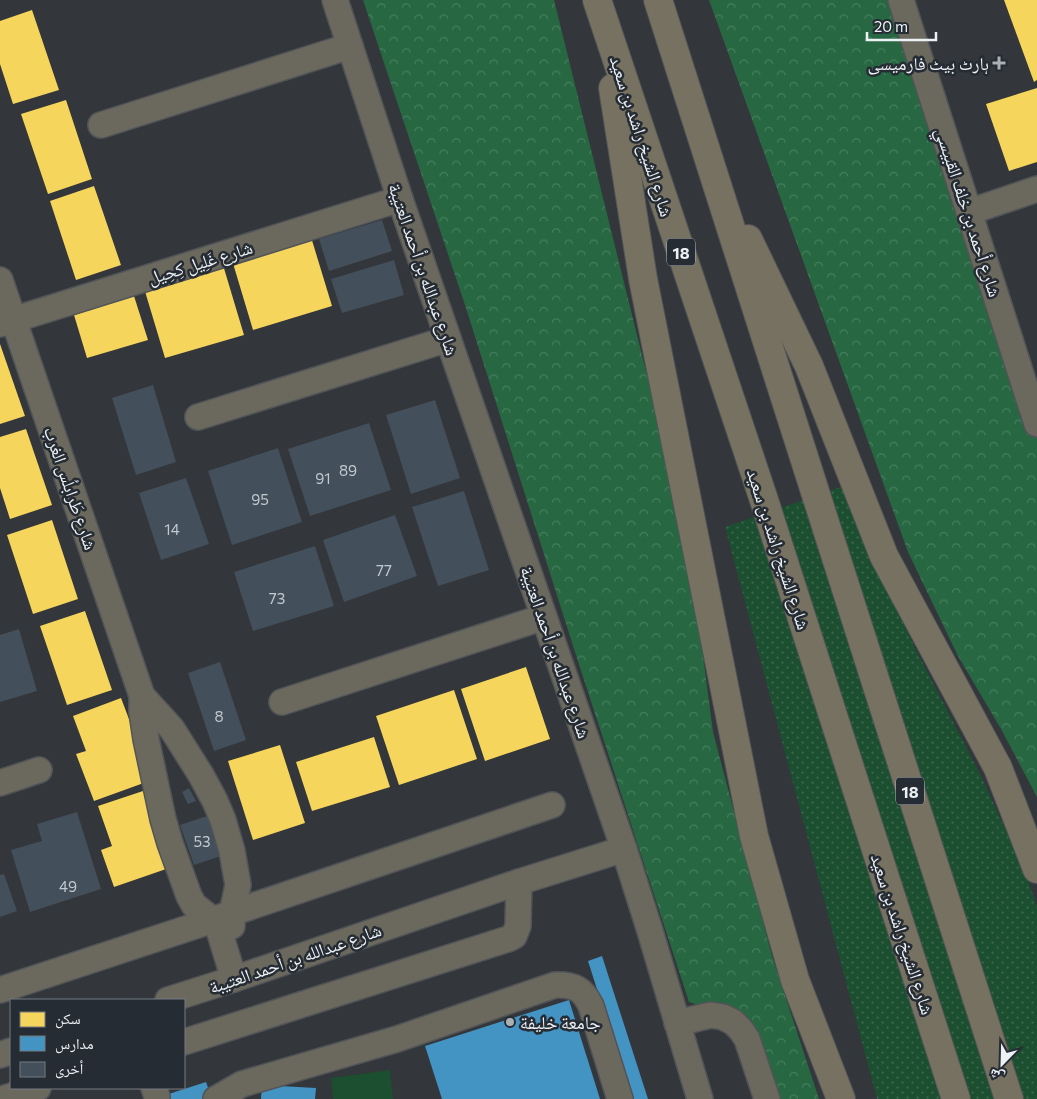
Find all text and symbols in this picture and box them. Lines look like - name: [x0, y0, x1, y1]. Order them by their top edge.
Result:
- scale bar: [867, 10, 936, 42]
- text: 20 m: [874, 17, 908, 35]
- place label: ہارٹ بیٹ فارمیسی: [868, 52, 989, 75]
- street label: شارع الشيخ راشد بن سعيد: [604, 53, 678, 220]
- marker: ہارٹ بیٹ فارمیسی: [993, 57, 1005, 69]
- street label: شارع أحمد بن خلف القبيسي: [927, 124, 1007, 301]
- street label: شارع عبدالله بن أحمد العتيبة: [383, 180, 464, 358]
- street label: شارع غَلِيل كِحِيل: [145, 236, 255, 289]
- road number: 18: [667, 238, 695, 266]
- street label: شارع طَرابلُس الغرب: [39, 423, 102, 553]
- house number: 89: [339, 461, 357, 479]
- street label: شارع الشيخ راشد بن سعيد: [741, 466, 815, 633]
- house number: 91: [315, 469, 331, 487]
- house number: 95: [251, 490, 269, 508]
- house number: 14: [164, 520, 180, 538]
- house number: 77: [376, 561, 392, 579]
- street label: شارع عبدالله بن أحمد العتيبة: [515, 563, 596, 741]
- house number: 73: [269, 589, 285, 607]
- house number: 8: [214, 707, 224, 725]
- road number: 18: [896, 778, 924, 804]
- house number: 53: [193, 832, 211, 850]
- street label: شارع الشيخ راشد بن سعيد: [865, 851, 939, 1018]
- house number: 49: [59, 877, 77, 895]
- street label: شارع عبدالله بن أحمد العتيبة: [206, 918, 384, 999]
- legend: [10, 999, 185, 1089]
- text: سكن: [55, 1009, 81, 1029]
- place label: جامعة خليفة: [520, 1011, 601, 1033]
- marker: جامعة خليفة: [504, 1016, 516, 1028]
- text: مدارس: [55, 1034, 94, 1054]
- north arrow: [977, 1039, 1027, 1089]
- text: أخرى: [55, 1059, 84, 1079]
- text: ش: [986, 1065, 1007, 1087]

